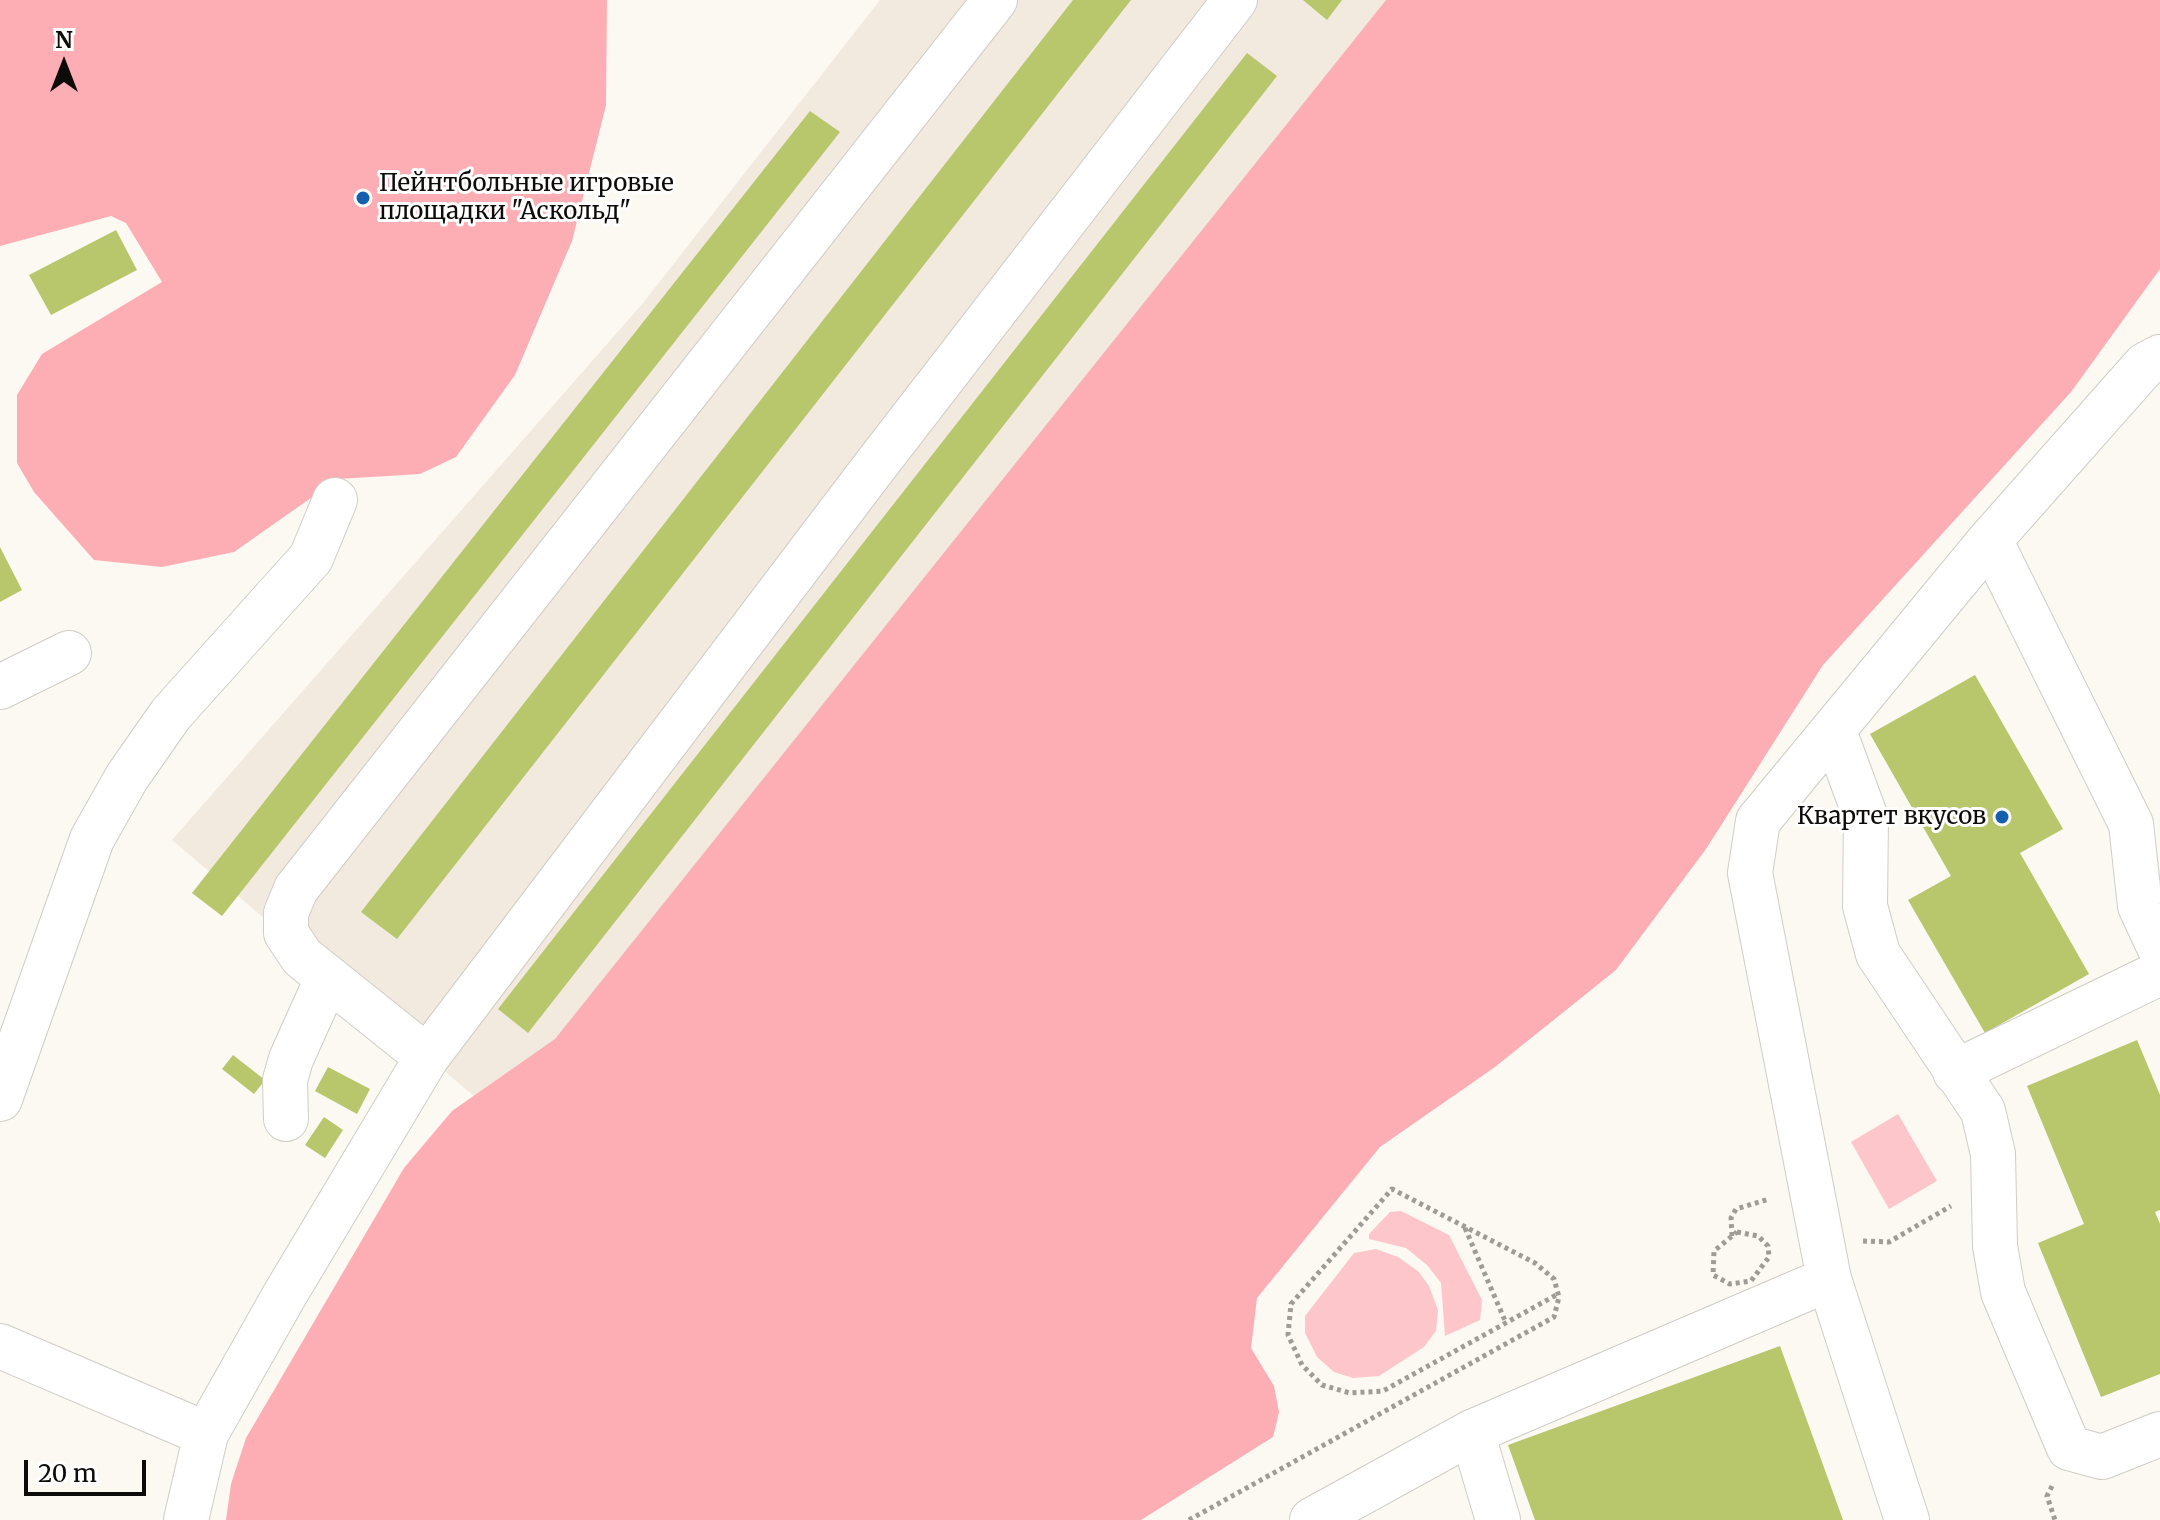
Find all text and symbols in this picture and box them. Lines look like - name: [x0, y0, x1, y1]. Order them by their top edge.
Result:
- north arrow: [24, 24, 104, 104]
- text: N: [55, 26, 73, 54]
- place label: Пейнтбольные игровые площадки "Аскольд": [379, 170, 674, 226]
- marker: Пейнтбольные игровые площадки "Аскольд": [354, 189, 372, 207]
- place label: Квартет вкусов: [1797, 803, 1986, 831]
- marker: Квартет вкусов: [1993, 808, 2011, 826]
- scale bar: [28, 1444, 150, 1494]
- text: 20 m: [38, 1458, 97, 1489]

